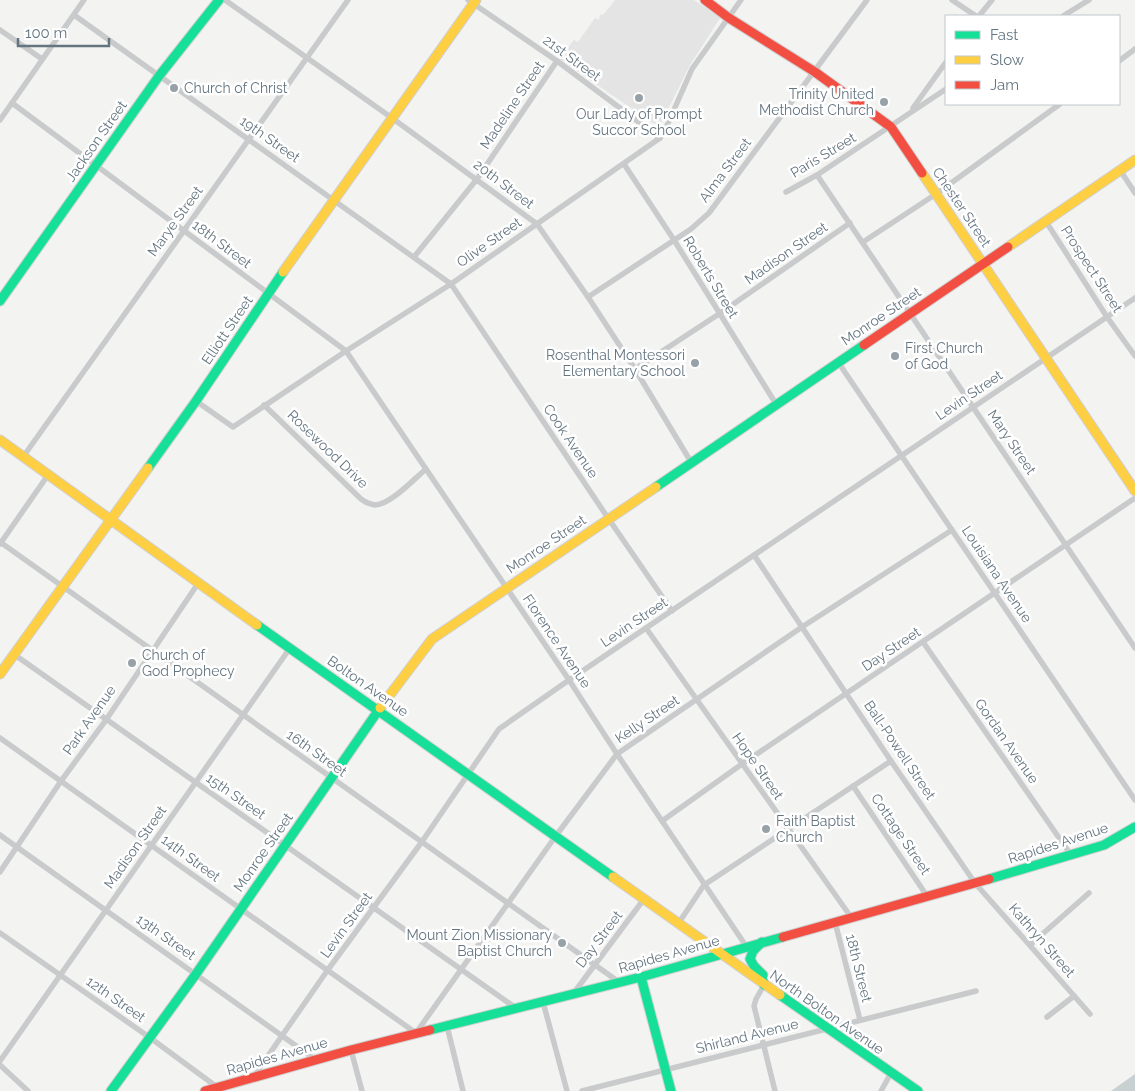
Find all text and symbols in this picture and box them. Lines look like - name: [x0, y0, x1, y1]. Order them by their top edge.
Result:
- scale bar: [18, 15, 109, 47]
- legend: [945, 15, 1120, 105]
- text: 100 m: [25, 24, 67, 42]
- text: Fast: [990, 26, 1018, 44]
- street label: 21st Street: [540, 32, 604, 84]
- text: Slow: [990, 51, 1024, 69]
- street label: Madeline Street: [477, 58, 547, 152]
- text: Jam: [990, 76, 1019, 94]
- place label: Church of Christ: [184, 80, 288, 96]
- marker: Church of Christ: [168, 82, 180, 94]
- place label: Trinity United Methodist Church: [759, 86, 874, 118]
- marker: Our Lady of Prompt Succor School: [633, 92, 645, 104]
- marker: Trinity United Methodist Church: [878, 96, 890, 108]
- street label: Jackson Street: [62, 97, 130, 184]
- place label: Our Lady of Prompt Succor School: [576, 106, 702, 138]
- street label: 19th Street: [237, 113, 303, 166]
- street label: Paris Street: [787, 129, 859, 181]
- street label: Alma Street: [696, 135, 754, 205]
- street label: 20th Street: [471, 156, 537, 212]
- street label: Chester Street: [930, 164, 995, 250]
- street label: Marye Street: [144, 183, 206, 259]
- street label: Olive Street: [454, 214, 525, 270]
- street label: 18th Street: [189, 217, 255, 271]
- street label: Madison Street: [742, 218, 831, 287]
- street label: Prospect Street: [1058, 223, 1126, 316]
- street label: Roberts Street: [680, 233, 742, 321]
- street label: Monroe Street: [838, 283, 924, 348]
- street label: Elliott Street: [198, 292, 256, 367]
- place label: First Church of God: [905, 340, 983, 372]
- place label: Rosenthal Montessori Elementary School: [546, 347, 685, 379]
- marker: First Church of God: [889, 350, 901, 362]
- marker: Rosenthal Montessori Elementary School: [689, 357, 701, 369]
- street label: Levin Street: [933, 367, 1006, 423]
- street label: Cook Avenue: [540, 401, 602, 481]
- street label: Rosewood Drive: [284, 407, 372, 491]
- street label: Mary Street: [985, 407, 1040, 478]
- street label: Monroe Street: [503, 511, 589, 576]
- street label: Louisiana Avenue: [959, 523, 1035, 625]
- street label: Florence Avenue: [520, 591, 594, 691]
- street label: Levin Street: [598, 594, 671, 650]
- street label: Day Street: [859, 623, 923, 674]
- place label: Church of God Prophecy: [142, 647, 235, 679]
- street label: Bolton Avenue: [325, 652, 411, 720]
- marker: Church of God Prophecy: [126, 657, 138, 669]
- street label: Park Avenue: [59, 682, 119, 758]
- street label: Kelly Street: [612, 692, 682, 746]
- street label: Gordan Avenue: [972, 696, 1042, 786]
- street label: Ball-Powell Street: [861, 698, 939, 803]
- street label: 16th Street: [284, 726, 350, 780]
- street label: Hope Street: [729, 730, 787, 803]
- street label: 15th Street: [203, 770, 269, 822]
- street label: Cottage Street: [868, 791, 934, 878]
- street label: Madison Street: [101, 802, 170, 891]
- street label: Monroe Street: [230, 809, 296, 894]
- place label: Faith Baptist Church: [776, 813, 855, 845]
- street label: Rapides Avenue: [1006, 819, 1110, 867]
- marker: Faith Baptist Church: [760, 823, 772, 835]
- street label: 14th Street: [158, 831, 224, 885]
- street label: Levin Street: [317, 889, 375, 961]
- street label: Kathryn Street: [1006, 900, 1079, 980]
- street label: Day Street: [572, 907, 626, 971]
- street label: 13th Street: [133, 911, 199, 963]
- place label: Mount Zion Missionary Baptist Church: [406, 927, 552, 959]
- street label: Rapides Avenue: [617, 932, 721, 976]
- street label: 18th Street: [843, 932, 875, 1004]
- marker: Mount Zion Missionary Baptist Church: [556, 937, 568, 949]
- street label: North Bolton Avenue: [767, 967, 887, 1057]
- street label: 12th Street: [83, 973, 149, 1025]
- street label: Shirland Avenue: [694, 1016, 800, 1056]
- street label: Rapides Avenue: [225, 1034, 329, 1078]

